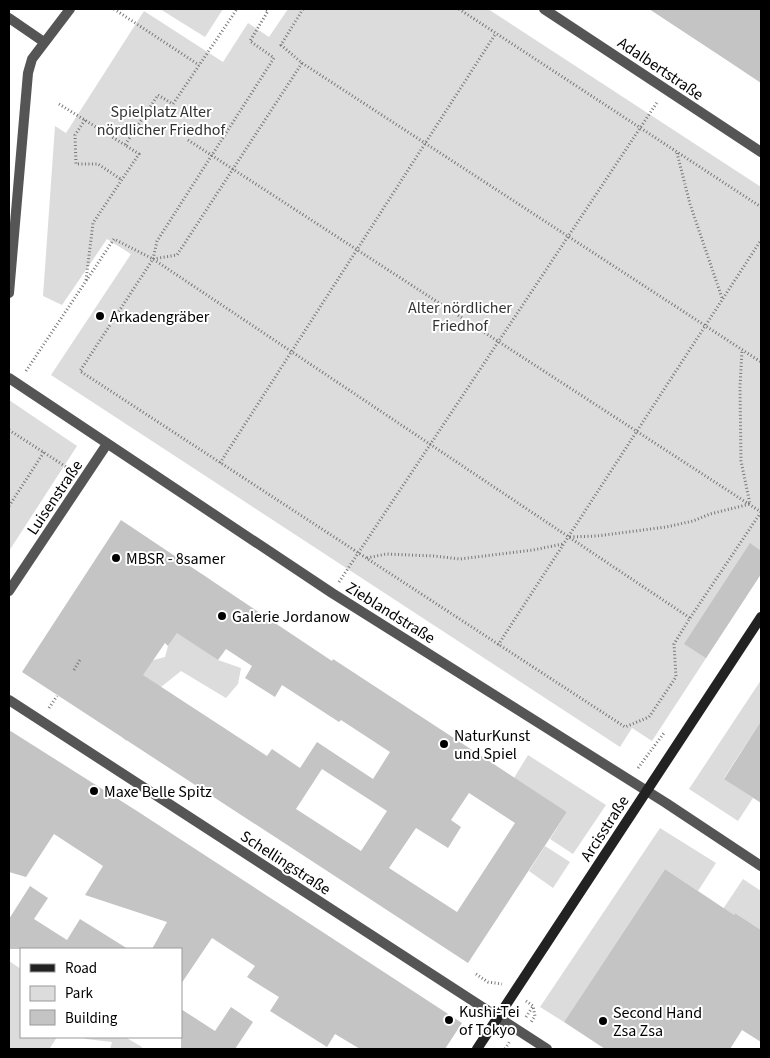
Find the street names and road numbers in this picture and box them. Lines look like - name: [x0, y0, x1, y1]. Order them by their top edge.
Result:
- street label: Adalbertstraße: [613, 32, 708, 106]
- street label: Luisenstraße: [22, 456, 88, 539]
- street label: Zieblandstraße: [342, 577, 439, 649]
- street label: Arcisstraße: [575, 791, 634, 866]
- street label: Schellingstraße: [236, 825, 335, 900]

